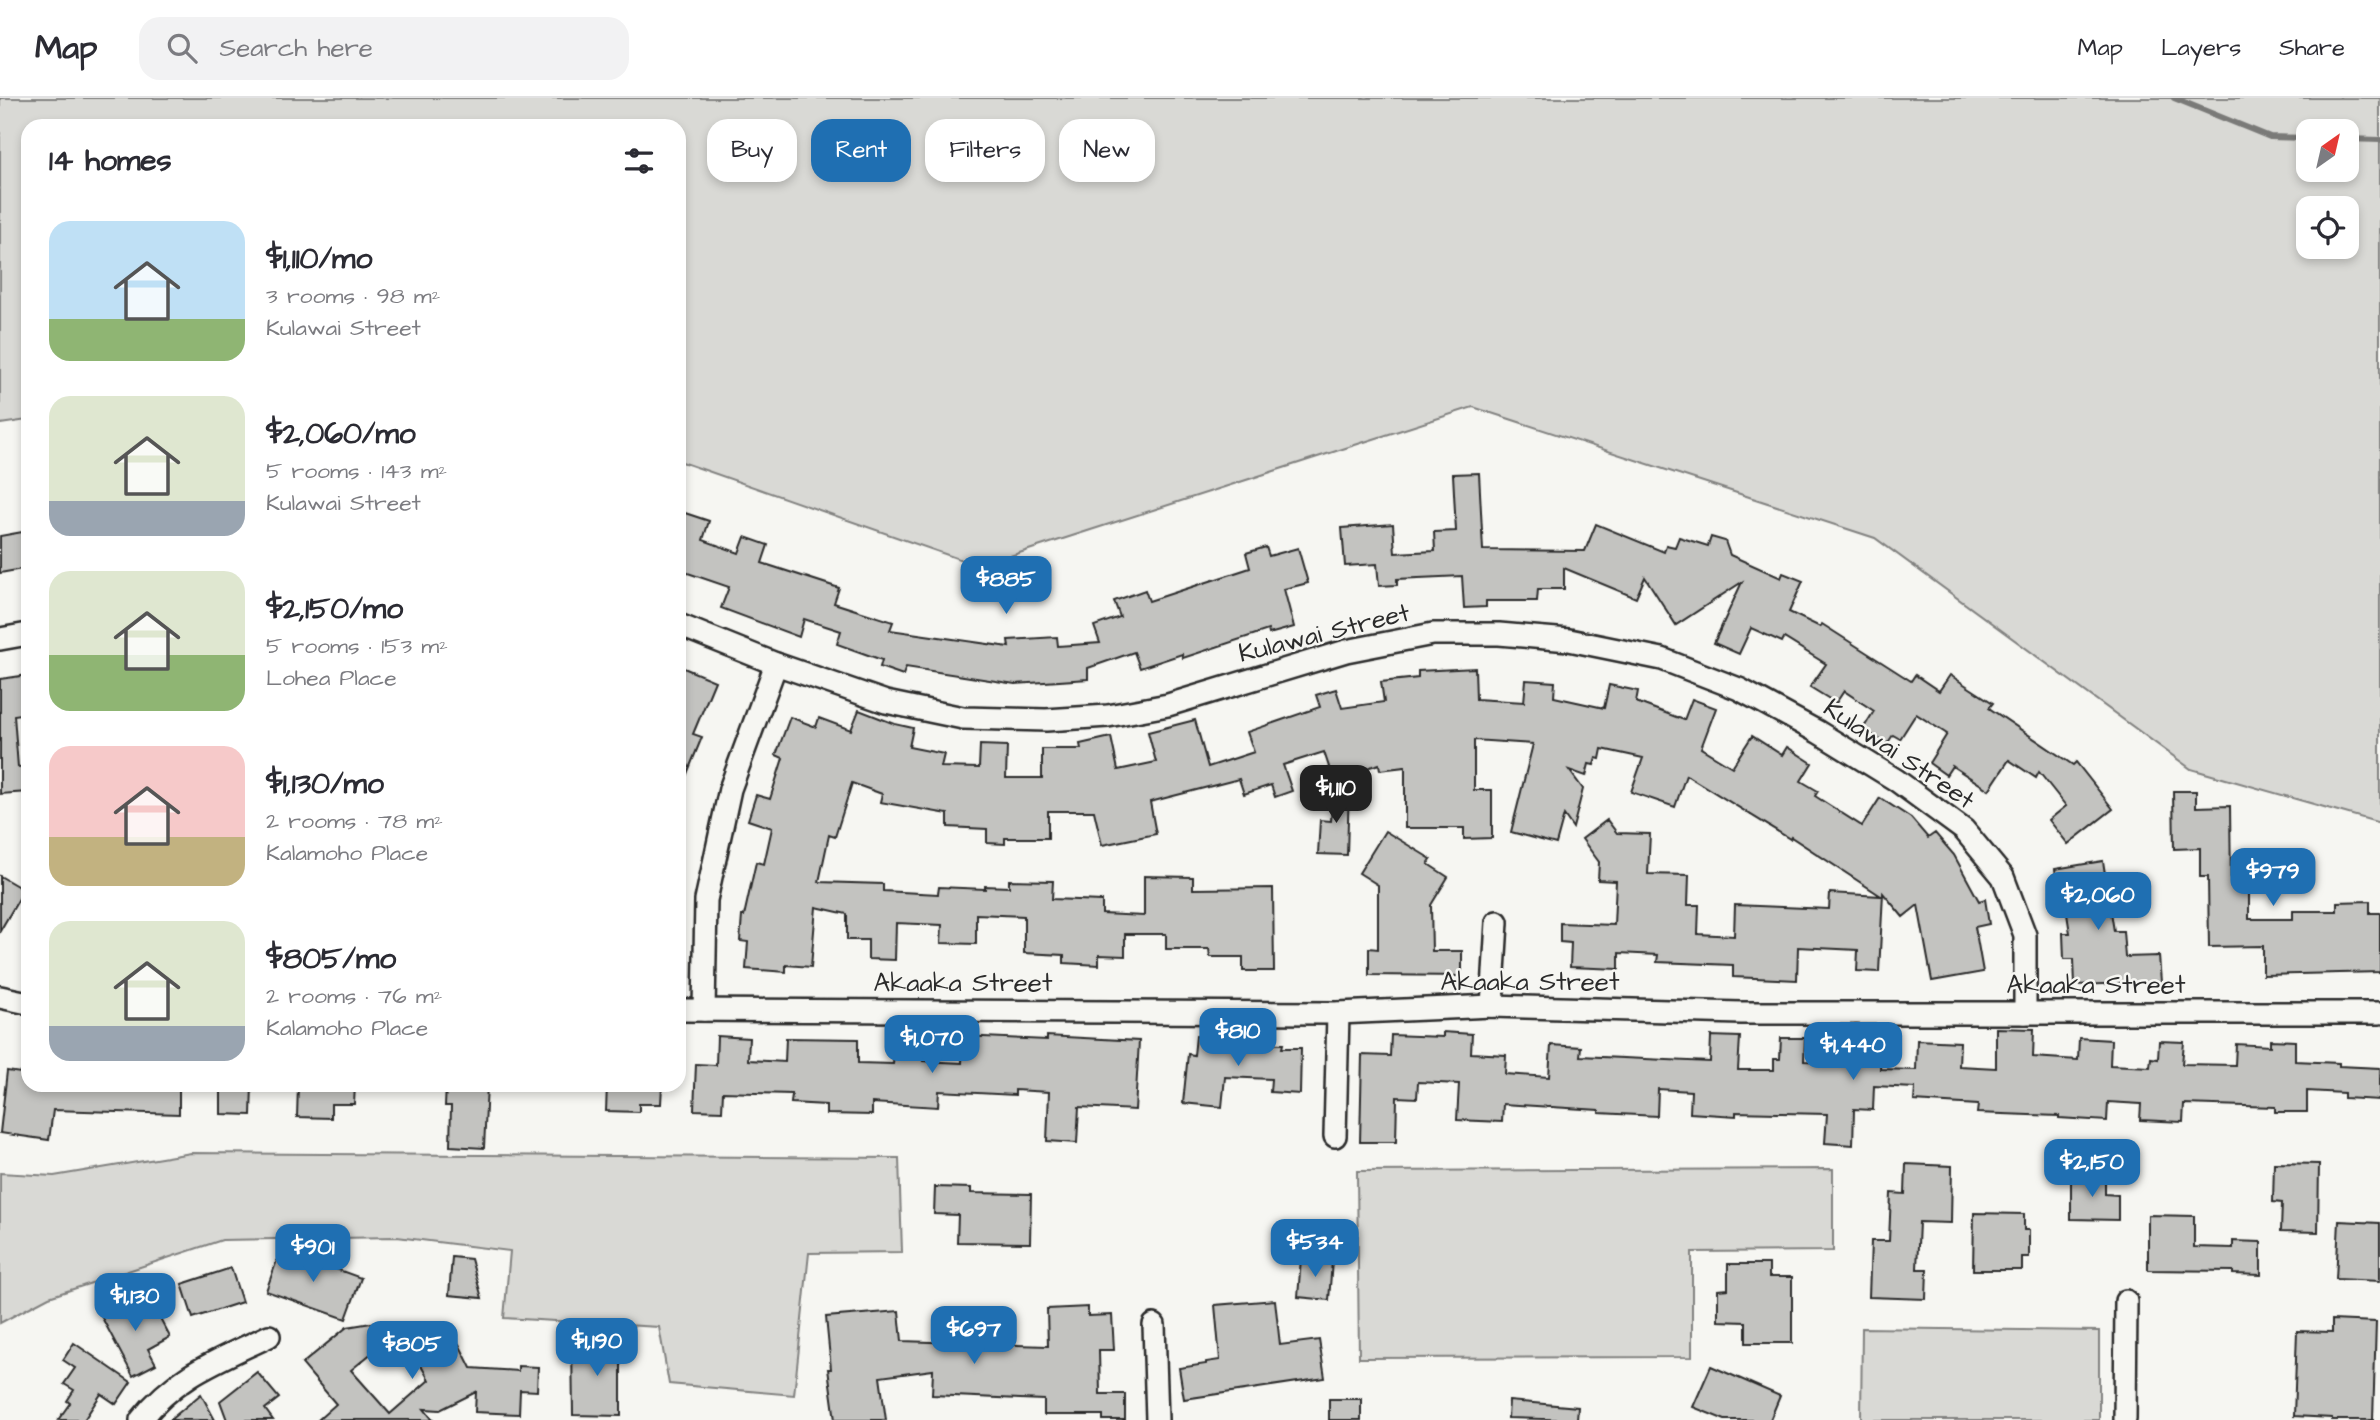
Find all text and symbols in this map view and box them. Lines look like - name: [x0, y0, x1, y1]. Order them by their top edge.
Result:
- search box: [139, 17, 629, 80]
- text: Map: [35, 25, 97, 71]
- icon: search: [163, 29, 201, 67]
- text: Search here: [219, 30, 373, 66]
- text: Map: [2078, 31, 2123, 65]
- text: Layers: [2161, 31, 2241, 65]
- text: Share: [2279, 31, 2345, 65]
- chip: Buy: [707, 119, 797, 182]
- chip: Rent: [811, 119, 911, 182]
- chip: Filters: [925, 119, 1045, 182]
- chip: New: [1059, 119, 1155, 182]
- north arrow: [2296, 119, 2359, 182]
- map controls: [2296, 119, 2359, 259]
- text: 14 homes: [49, 140, 172, 182]
- icon: filters: [620, 142, 658, 180]
- button: locate: [2296, 196, 2359, 259]
- text: $1,110/mo: [266, 238, 372, 280]
- icon: home: [105, 249, 189, 333]
- text: 3 rooms · 98 m²: [266, 280, 440, 312]
- text: Kulawai Street: [266, 312, 421, 344]
- text: $2,060/mo: [266, 413, 416, 455]
- icon: home: [105, 424, 189, 508]
- text: 5 rooms · 143 m²: [266, 455, 447, 487]
- text: Kulawai Street: [266, 487, 421, 519]
- pin: $885: [965, 556, 1047, 616]
- text: $885: [977, 563, 1035, 595]
- text: $2,150/mo: [266, 588, 403, 630]
- street label: Kulawai Street: [1235, 594, 1414, 672]
- icon: home: [105, 599, 189, 683]
- text: 5 rooms · 153 m²: [266, 630, 448, 662]
- text: Lohea Place: [266, 662, 397, 694]
- street label: Kulawai Street: [1816, 690, 1982, 818]
- text: $1,130/mo: [266, 763, 384, 805]
- pin: $1,110: [1279, 766, 1393, 825]
- text: $1,110: [1316, 772, 1356, 804]
- icon: home: [105, 774, 189, 858]
- text: 2 rooms · 78 m²: [266, 805, 443, 837]
- text: Kalamoho Place: [266, 837, 428, 869]
- pin: $979: [2232, 848, 2314, 908]
- text: $979: [2246, 855, 2300, 887]
- pin: $2,060: [2041, 872, 2155, 932]
- text: $2,060: [2061, 879, 2135, 911]
- text: $805/mo: [266, 938, 396, 980]
- icon: home: [105, 949, 189, 1033]
- street label: Akaaka Street: [1441, 964, 1620, 1000]
- street label: Akaaka Street: [874, 965, 1053, 1001]
- street label: Akaaka Street: [2007, 967, 2186, 1003]
- text: 2 rooms · 76 m²: [266, 980, 442, 1012]
- pin: $810: [1197, 1009, 1279, 1068]
- text: Kalamoho Place: [266, 1012, 428, 1044]
- text: $810: [1215, 1015, 1261, 1047]
- pin: $1,070: [875, 1016, 989, 1075]
- text: $1,070: [900, 1022, 964, 1054]
- pin: $1,440: [1796, 1023, 1910, 1082]
- text: $1,440: [1820, 1029, 1886, 1061]
- pin: $2,150: [2035, 1140, 2149, 1199]
- text: $2,150: [2060, 1146, 2124, 1178]
- pin: $534: [1274, 1220, 1356, 1279]
- pin: $901: [272, 1224, 354, 1284]
- text: $534: [1287, 1226, 1343, 1258]
- text: $901: [291, 1231, 335, 1263]
- pin: $1,130: [78, 1274, 192, 1333]
- text: $1,130: [111, 1280, 160, 1312]
- pin: $697: [933, 1306, 1015, 1366]
- text: $697: [947, 1313, 1001, 1345]
- pin: $1,190: [540, 1318, 654, 1378]
- pin: $805: [371, 1322, 453, 1381]
- text: $1,190: [572, 1325, 622, 1357]
- text: $805: [383, 1328, 441, 1360]

